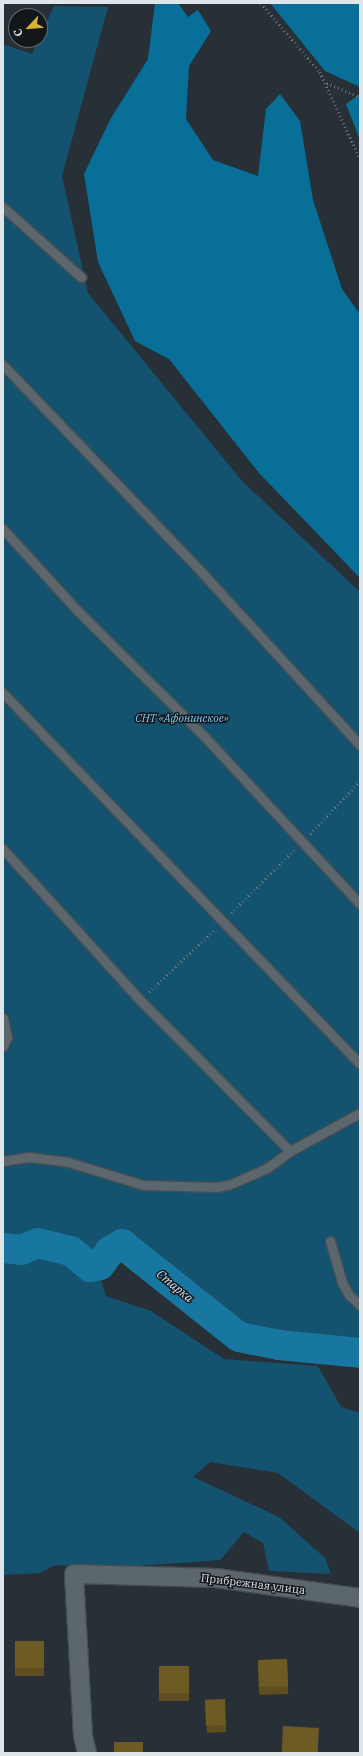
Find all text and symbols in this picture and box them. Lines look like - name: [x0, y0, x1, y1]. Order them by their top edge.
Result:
- north arrow: [8, 8, 48, 48]
- text: С: [10, 26, 26, 39]
- park label: СНТ «Афонинское»: [135, 711, 229, 725]
- water label: Старка: [154, 1267, 196, 1305]
- street label: Прибрежная улица: [200, 1571, 306, 1597]

